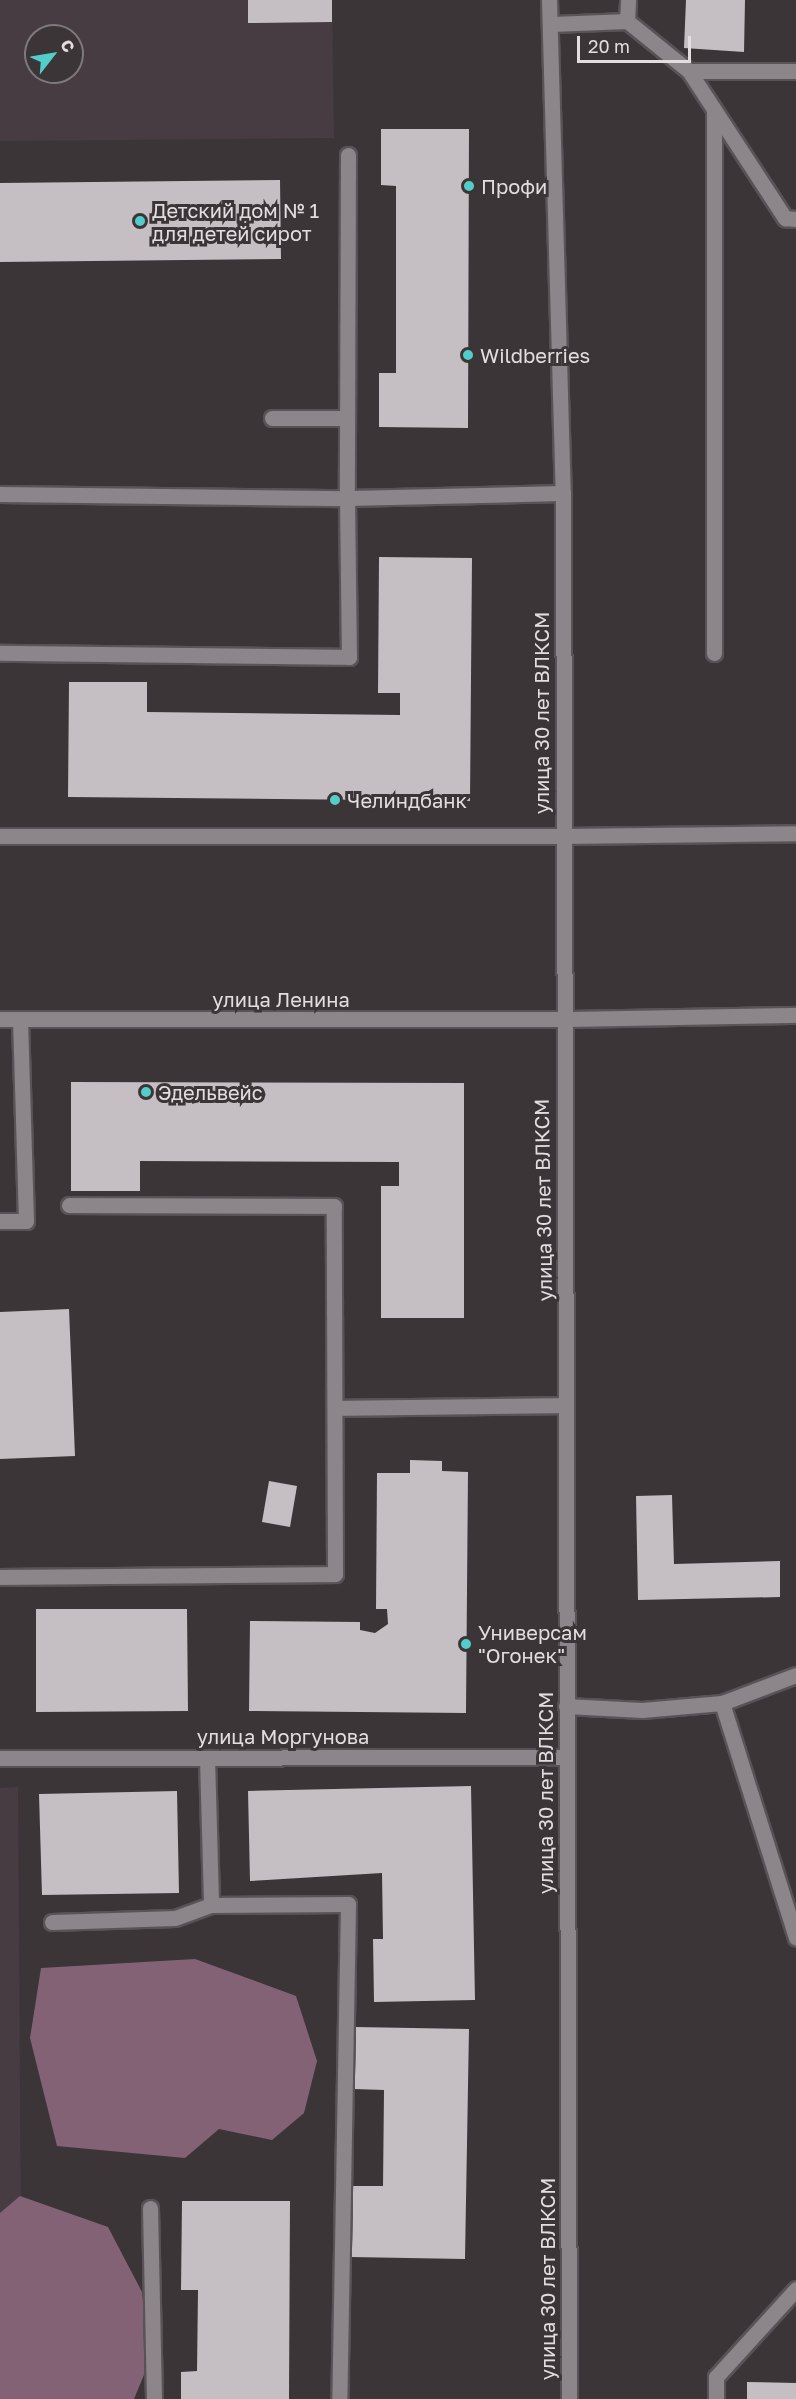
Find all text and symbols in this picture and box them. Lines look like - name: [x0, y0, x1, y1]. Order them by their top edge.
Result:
- north arrow: [24, 24, 84, 84]
- scale bar: [580, 24, 694, 62]
- text: 20 m: [588, 35, 630, 57]
- text: С: [56, 36, 79, 56]
- place label: Профи: [481, 174, 547, 198]
- marker: Профи: [462, 179, 476, 193]
- place label: Детский дом № 1 для детей сирот: [152, 198, 319, 245]
- marker: Детский дом № 1 для детей сирот: [133, 214, 147, 228]
- place label: Wildberries: [480, 343, 590, 367]
- marker: Wildberries: [461, 348, 475, 362]
- street label: улица 30 лет ВЛКСМ: [529, 612, 553, 814]
- place label: Челиндбанк: [347, 788, 467, 812]
- marker: Челиндбанк: [328, 793, 342, 807]
- street label: улица Ленина: [212, 987, 350, 1011]
- place label: Эдельвейс: [158, 1080, 263, 1104]
- marker: Эдельвейс: [139, 1085, 153, 1099]
- street label: улица 30 лет ВЛКСМ: [529, 1098, 557, 1302]
- place label: Универсам "Огонек": [478, 1620, 587, 1667]
- marker: Универсам "Огонек": [459, 1637, 473, 1651]
- street label: улица 30 лет ВЛКСМ: [533, 1692, 557, 1894]
- street label: улица Моргунова: [197, 1724, 369, 1748]
- street label: улица 30 лет ВЛКСМ: [535, 2178, 559, 2380]

